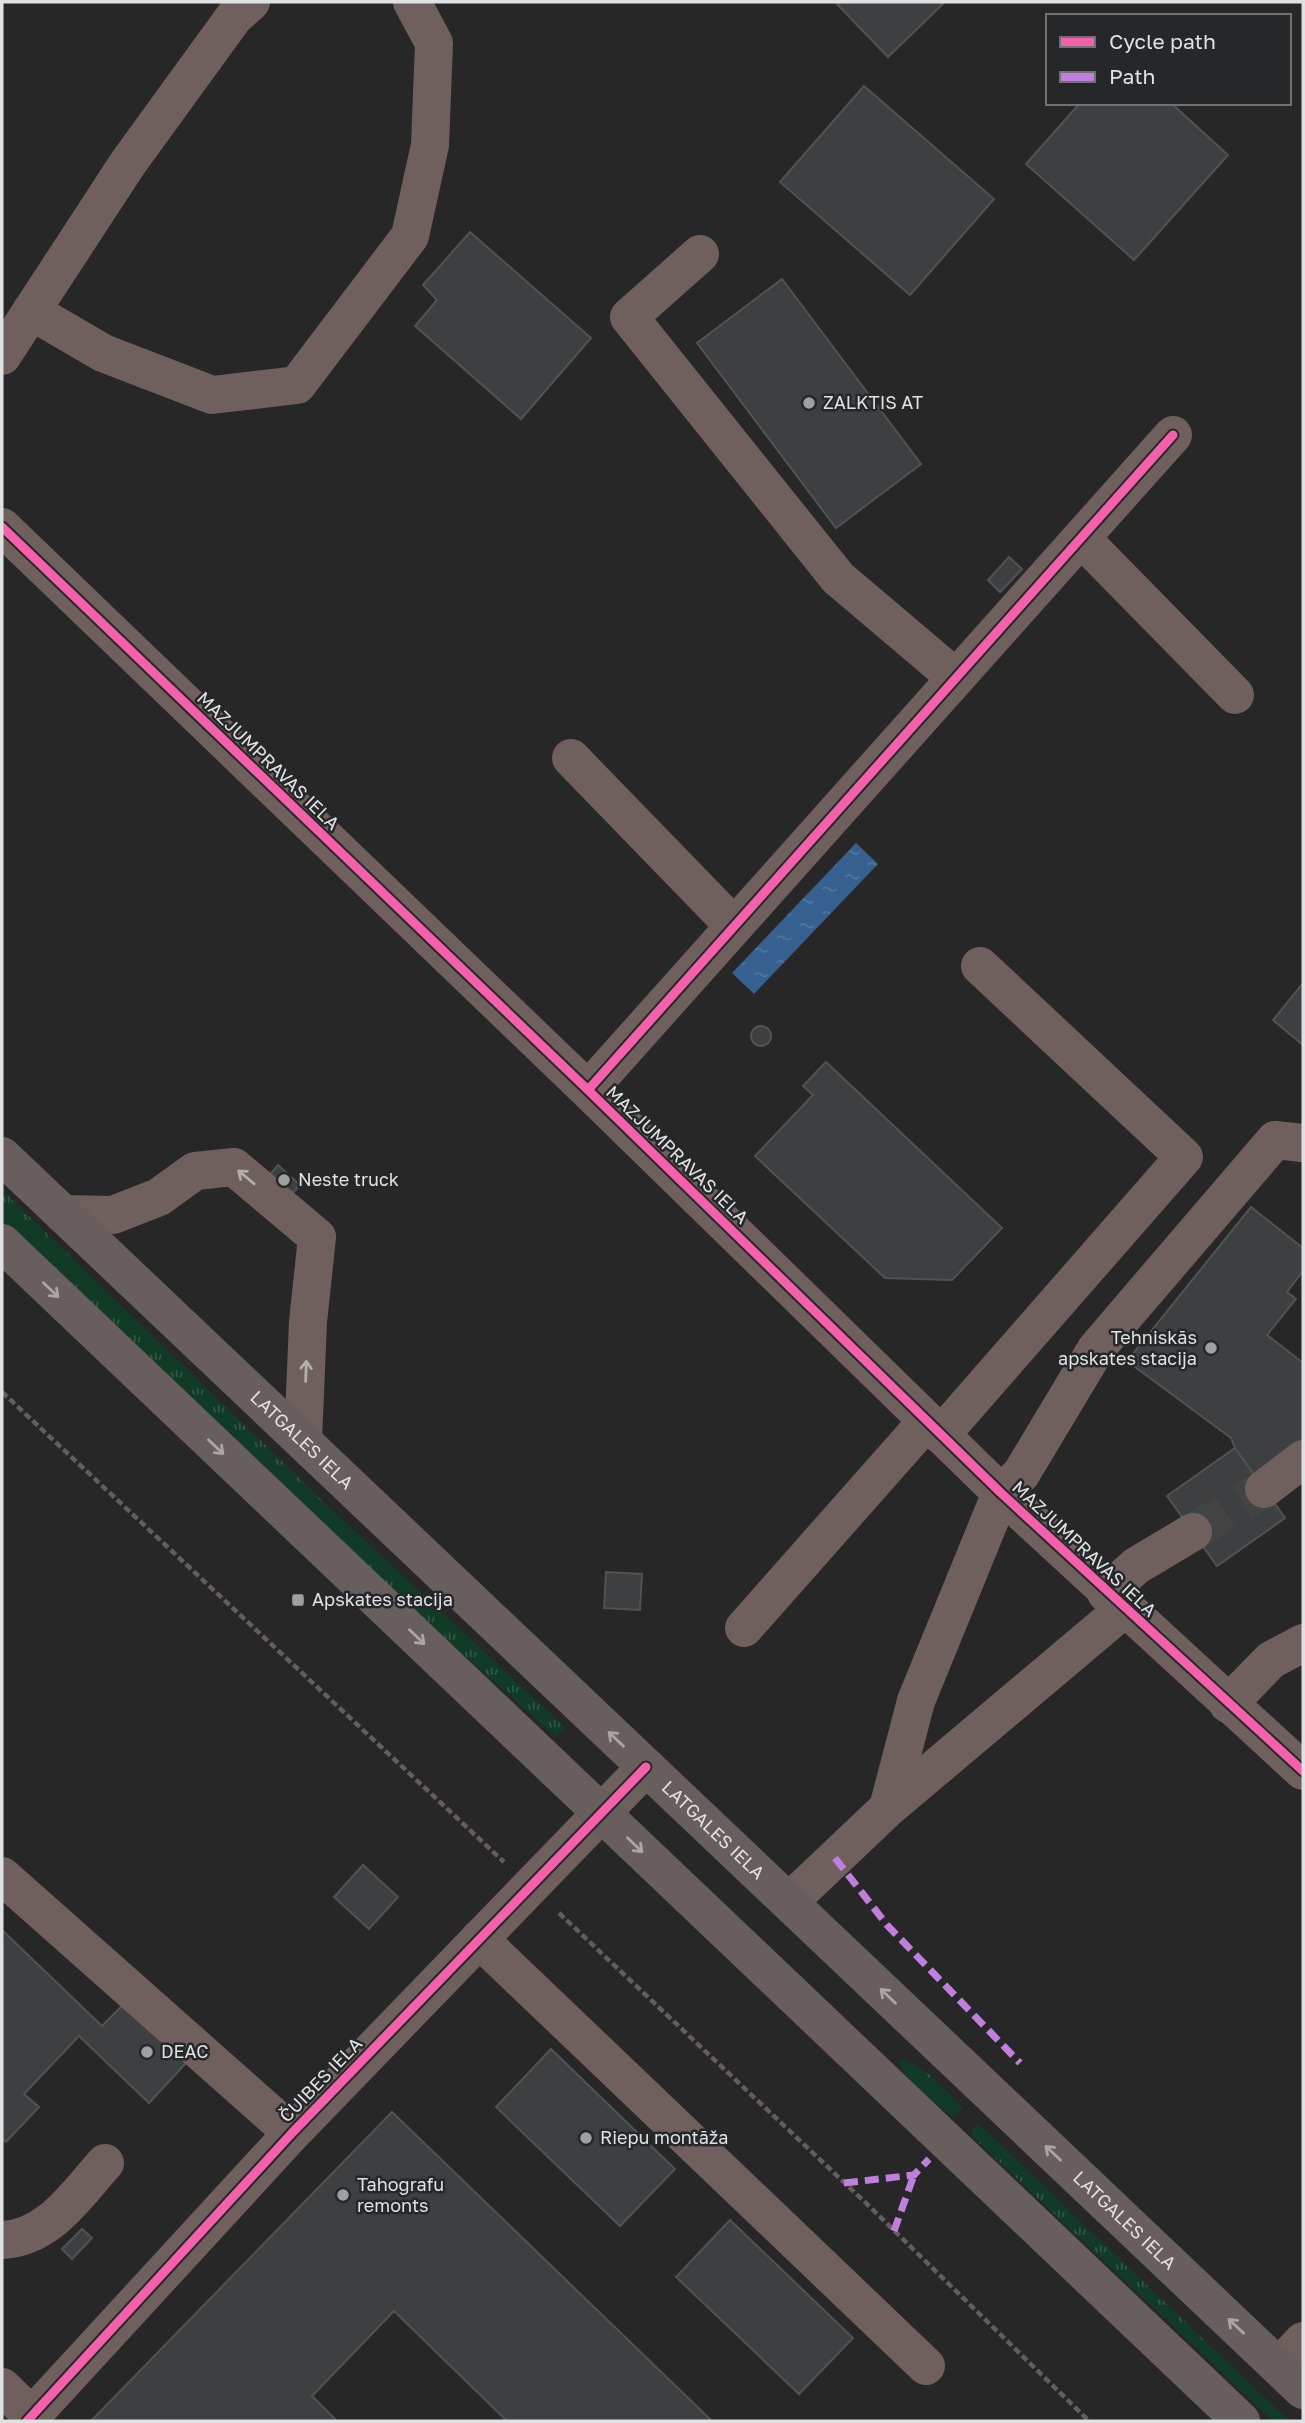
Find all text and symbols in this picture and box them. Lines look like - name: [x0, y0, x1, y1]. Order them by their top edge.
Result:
- legend: [1046, 14, 1291, 105]
- text: Cycle path: [1109, 28, 1216, 54]
- text: Path: [1109, 63, 1156, 89]
- place label: ZALKTIS AT: [823, 391, 923, 413]
- marker: ZALKTIS AT: [801, 395, 817, 411]
- street label: MAZJUMPRAVAS IELA: [193, 687, 344, 834]
- street label: MAZJUMPRAVAS IELA: [602, 1081, 753, 1228]
- place label: Neste truck: [298, 1168, 399, 1190]
- one-way arrow: [238, 1169, 256, 1185]
- marker: Neste truck: [276, 1172, 292, 1188]
- one-way arrow: [42, 1282, 60, 1298]
- place label: Tehniskās apskates stacija: [1058, 1326, 1197, 1369]
- marker: Tehniskās apskates stacija: [1203, 1340, 1219, 1356]
- one-way arrow: [299, 1360, 312, 1383]
- street label: LATGALES IELA: [246, 1386, 358, 1493]
- one-way arrow: [207, 1438, 224, 1455]
- street label: MAZJUMPRAVAS IELA: [1008, 1476, 1161, 1621]
- place label: Apskates stacija: [312, 1588, 453, 1610]
- marker: Apskates stacija: [290, 1592, 306, 1608]
- one-way arrow: [408, 1629, 425, 1646]
- one-way arrow: [608, 1730, 625, 1747]
- street label: LATGALES IELA: [658, 1776, 770, 1884]
- one-way arrow: [626, 1836, 643, 1853]
- one-way arrow: [880, 1988, 897, 2005]
- street label: ČUIBES IELA: [274, 2032, 366, 2126]
- place label: DEAC: [161, 2040, 209, 2062]
- marker: DEAC: [139, 2044, 155, 2060]
- place label: Riepu montāža: [600, 2126, 728, 2148]
- marker: Riepu montāža: [578, 2130, 594, 2146]
- one-way arrow: [1044, 2145, 1062, 2161]
- street label: LATGALES IELA: [1069, 2166, 1181, 2274]
- place label: Tahografu remonts: [357, 2173, 444, 2216]
- marker: Tahografu remonts: [335, 2187, 351, 2203]
- one-way arrow: [1228, 2317, 1245, 2334]

